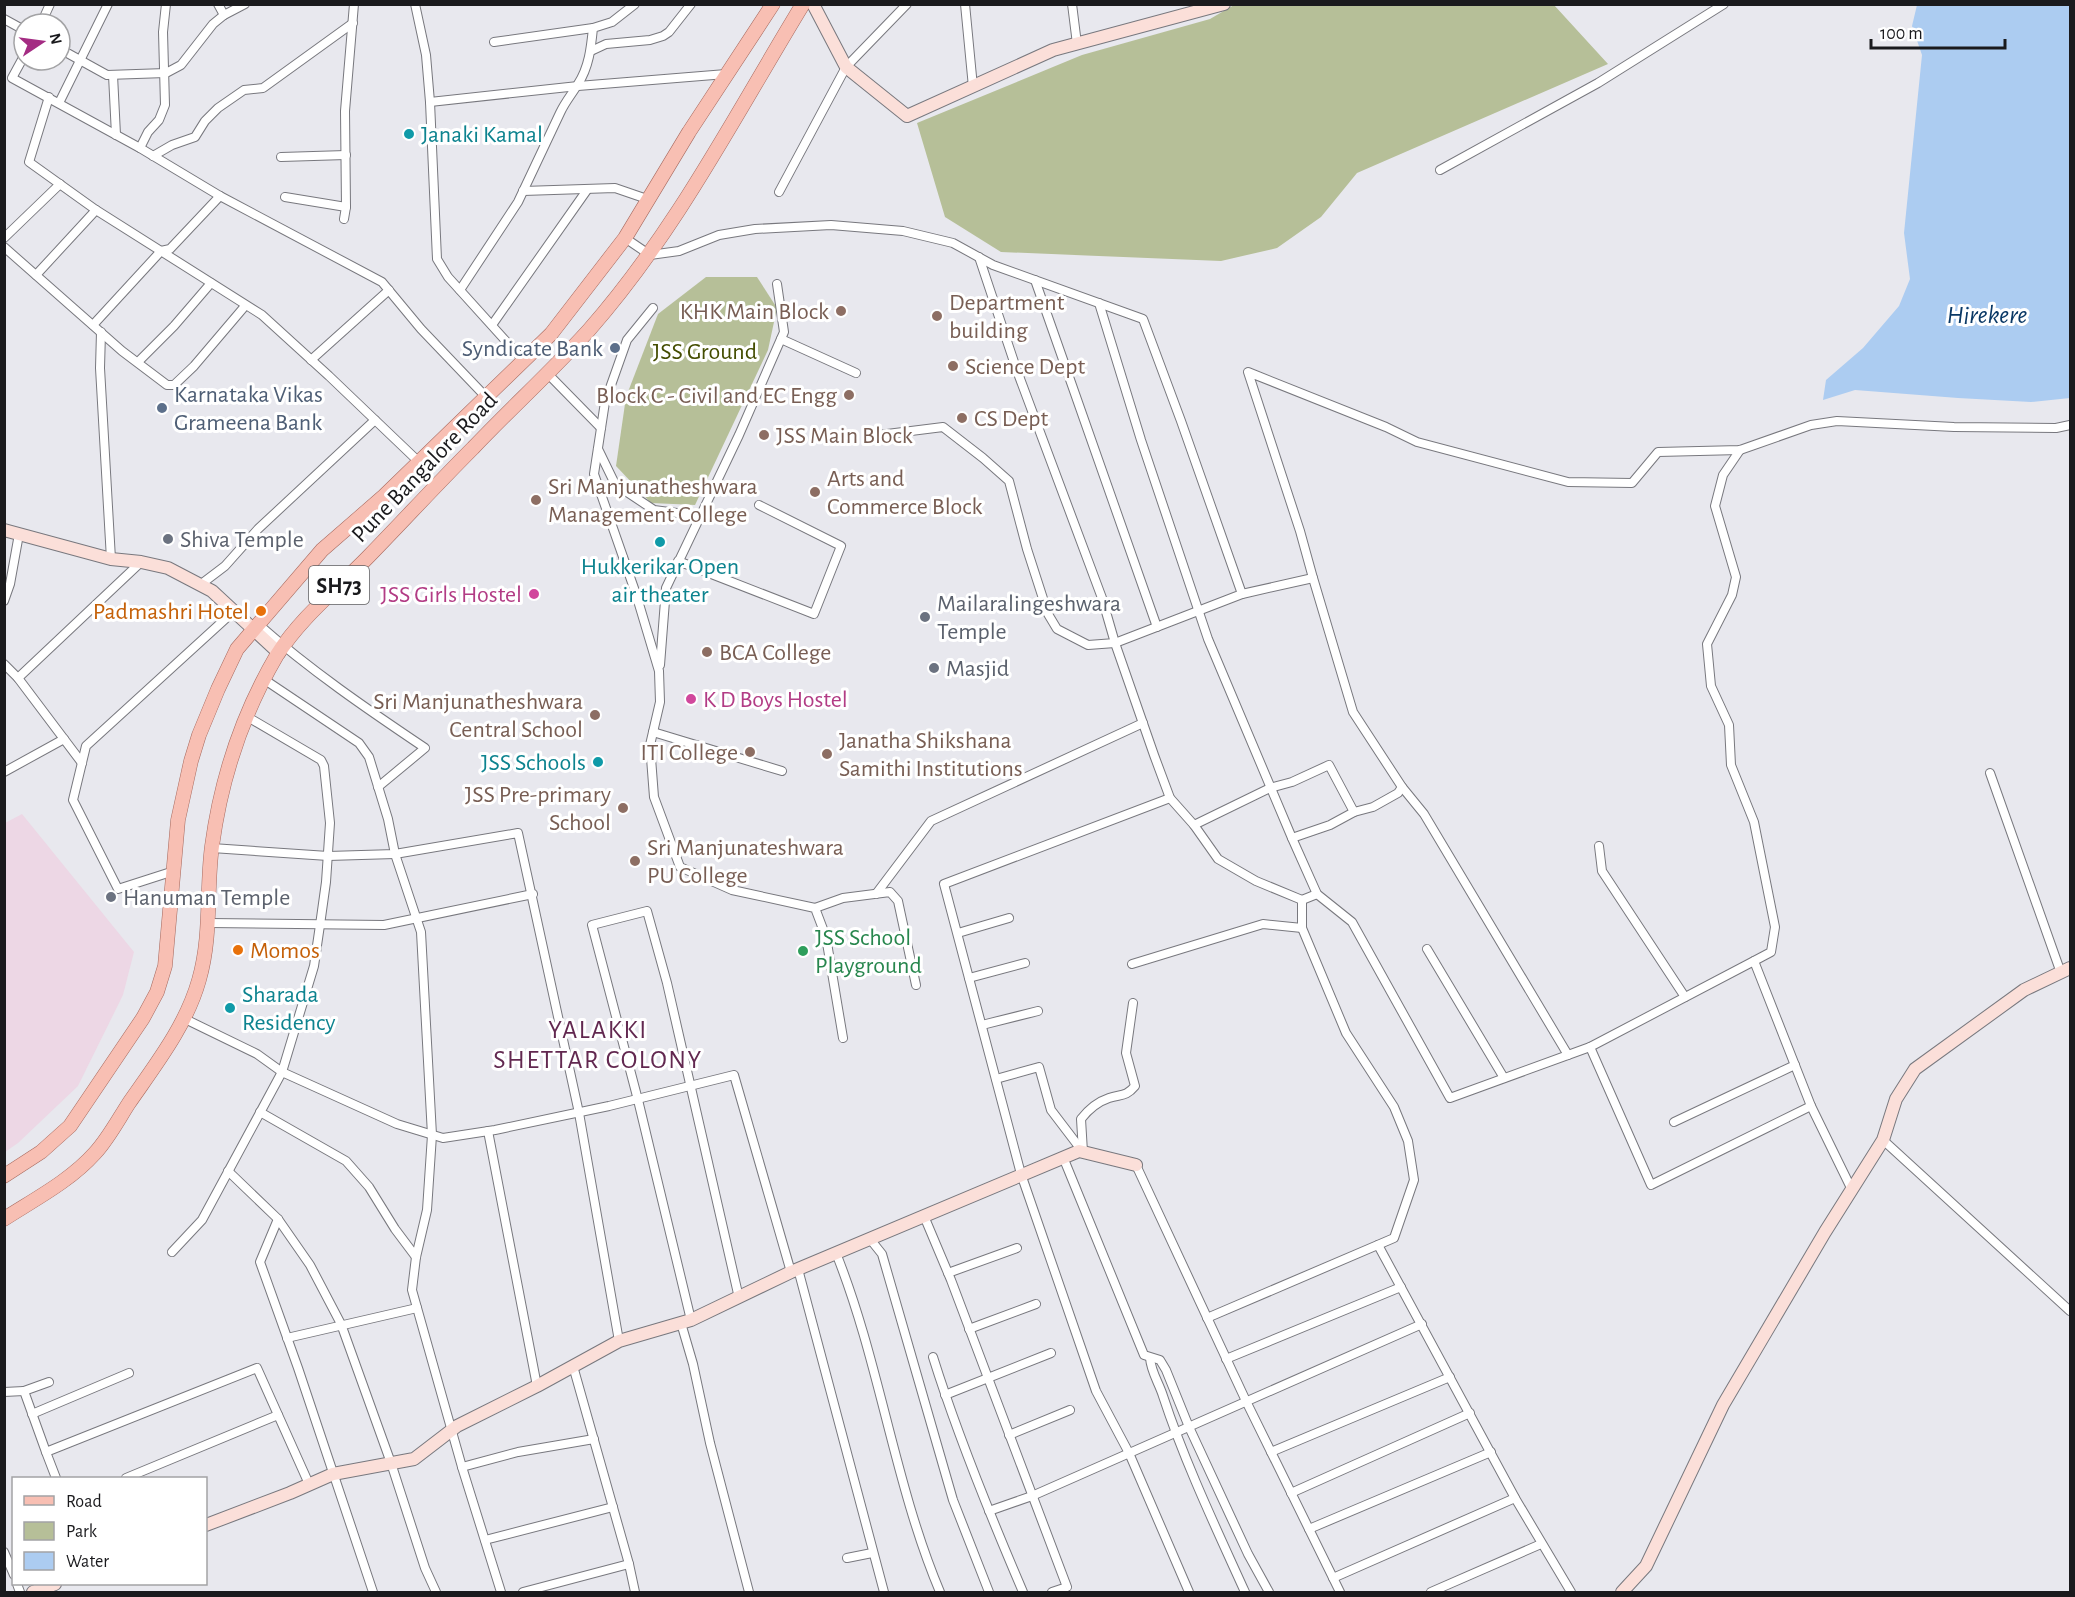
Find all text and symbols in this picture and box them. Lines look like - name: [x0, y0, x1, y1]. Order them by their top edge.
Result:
- north arrow: [12, 12, 72, 72]
- scale bar: [1871, 12, 2004, 50]
- text: 100 m: [1880, 25, 1923, 43]
- text: N: [47, 32, 65, 46]
- place label: Janaki Kamal: [421, 123, 543, 147]
- marker: Janaki Kamal: [402, 127, 416, 141]
- place label: Department building: [949, 291, 1065, 343]
- place label: KHK Main Block: [680, 300, 829, 324]
- water label: Hirekere: [1947, 302, 2028, 328]
- marker: KHK Main Block: [834, 304, 848, 318]
- marker: Department building: [930, 309, 944, 323]
- place label: Syndicate Bank: [462, 337, 603, 361]
- park label: JSS Ground: [653, 340, 757, 364]
- marker: Syndicate Bank: [608, 341, 622, 355]
- place label: Science Dept: [965, 355, 1085, 379]
- marker: Science Dept: [946, 359, 960, 373]
- place label: Karnataka Vikas Grameena Bank: [174, 383, 323, 435]
- place label: Block C - Civil and EC Engg: [596, 384, 837, 408]
- street label: Pune Bangalore Road: [347, 388, 502, 547]
- marker: Block C - Civil and EC Engg: [842, 388, 856, 402]
- marker: Karnataka Vikas Grameena Bank: [155, 401, 169, 415]
- place label: CS Dept: [974, 407, 1049, 431]
- marker: CS Dept: [955, 411, 969, 425]
- place label: JSS Main Block: [776, 424, 913, 448]
- marker: JSS Main Block: [757, 428, 771, 442]
- place label: Arts and Commerce Block: [827, 467, 983, 519]
- place label: Sri Manjunatheshwara Management College: [548, 475, 758, 527]
- marker: Arts and Commerce Block: [808, 485, 822, 499]
- marker: Sri Manjunatheshwara Management College: [529, 493, 543, 507]
- place label: Shiva Temple: [180, 528, 304, 552]
- marker: Shiva Temple: [161, 532, 175, 546]
- marker: Hukkerikar Open air theater: [653, 535, 667, 549]
- place label: Hukkerikar Open air theater: [581, 555, 739, 607]
- road number: SH73: [309, 566, 369, 604]
- place label: JSS Girls Hostel: [380, 583, 522, 607]
- marker: JSS Girls Hostel: [527, 587, 541, 601]
- place label: Mailaralingeshwara Temple: [937, 592, 1121, 644]
- place label: Padmashri Hotel: [93, 600, 249, 624]
- marker: Padmashri Hotel: [254, 604, 268, 618]
- marker: Mailaralingeshwara Temple: [918, 610, 932, 624]
- place label: BCA College: [719, 641, 831, 665]
- marker: BCA College: [700, 645, 714, 659]
- place label: Masjid: [946, 657, 1009, 681]
- marker: Masjid: [927, 661, 941, 675]
- place label: K D Boys Hostel: [703, 688, 848, 712]
- place label: Sri Manjunatheshwara Central School: [373, 690, 583, 742]
- marker: K D Boys Hostel: [684, 692, 698, 706]
- marker: Sri Manjunatheshwara Central School: [588, 708, 602, 722]
- place label: Janatha Shikshana Samithi Institutions: [839, 729, 1023, 781]
- place label: ITI College: [641, 741, 738, 765]
- marker: ITI College: [743, 745, 757, 759]
- marker: Janatha Shikshana Samithi Institutions: [820, 747, 834, 761]
- place label: JSS Schools: [481, 751, 586, 775]
- marker: JSS Schools: [591, 755, 605, 769]
- place label: JSS Pre-primary School: [465, 783, 611, 835]
- marker: JSS Pre-primary School: [616, 801, 630, 815]
- place label: Sri Manjunateshwara PU College: [647, 836, 844, 888]
- marker: Sri Manjunateshwara PU College: [628, 854, 642, 868]
- place label: Hanuman Temple: [123, 886, 290, 910]
- marker: Hanuman Temple: [104, 890, 118, 904]
- place label: JSS School Playground: [815, 926, 922, 978]
- place label: Momos: [250, 939, 320, 963]
- marker: Momos: [231, 943, 245, 957]
- marker: JSS School Playground: [796, 944, 810, 958]
- place label: Sharada Residency: [242, 983, 336, 1035]
- marker: Sharada Residency: [223, 1001, 237, 1015]
- district label: YALAKKI SHETTAR COLONY: [493, 1017, 703, 1073]
- legend: [12, 1477, 207, 1585]
- text: Road: [66, 1493, 102, 1511]
- text: Park: [66, 1523, 98, 1541]
- text: Water: [66, 1553, 109, 1571]

